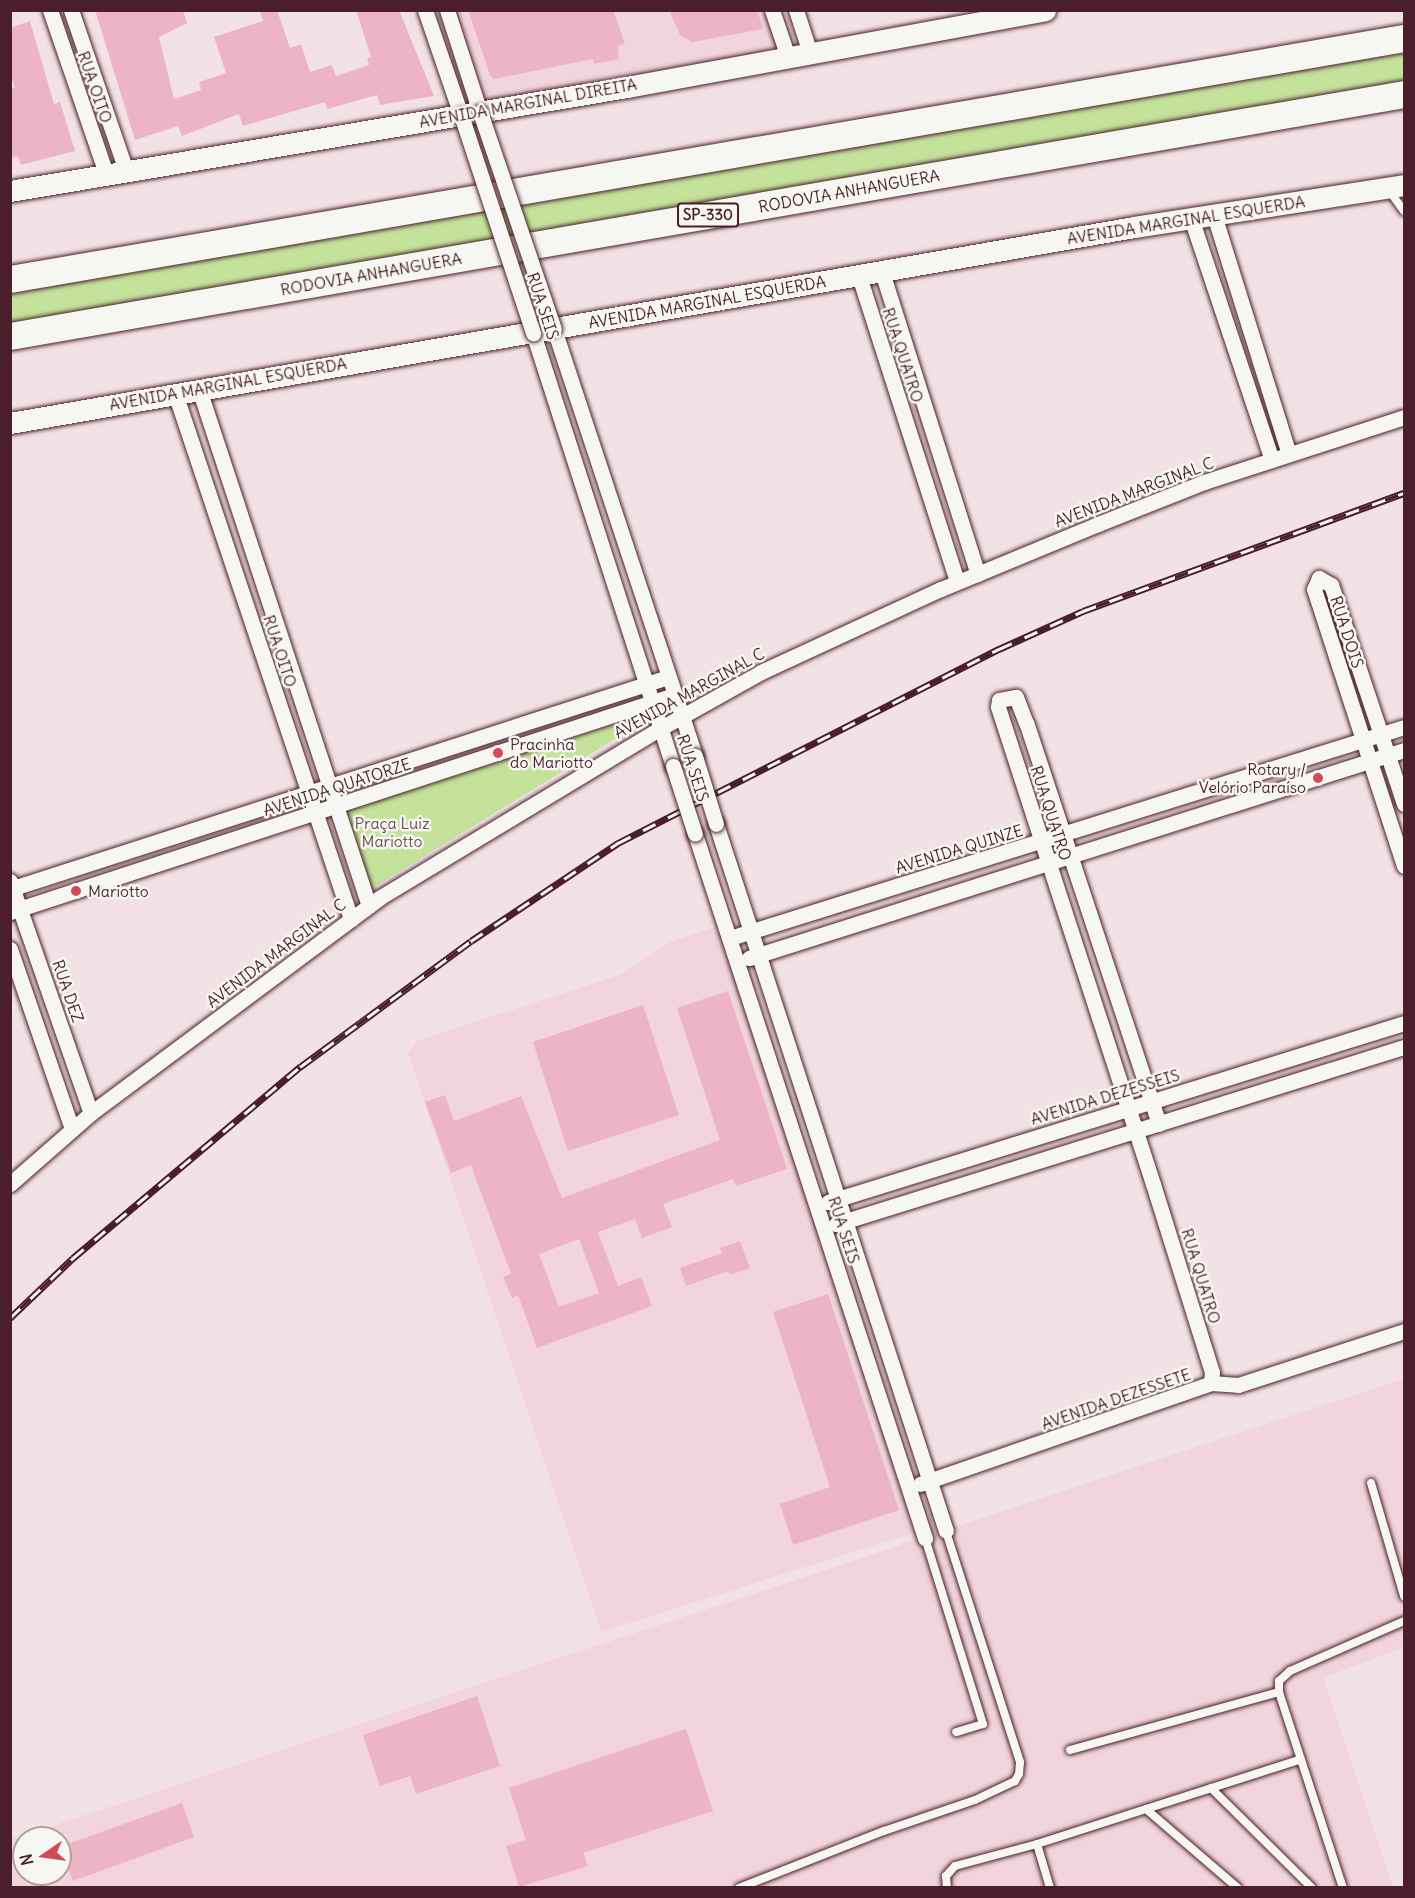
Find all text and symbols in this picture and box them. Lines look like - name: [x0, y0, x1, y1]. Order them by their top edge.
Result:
- street label: RUA OITO: [74, 49, 116, 125]
- street label: AVENIDA MARGINAL DIREITA: [418, 74, 638, 132]
- street label: RODOVIA ANHANGUERA: [757, 166, 941, 216]
- street label: AVENIDA MARGINAL ESQUERDA: [1066, 192, 1306, 248]
- road number: SP-330: [676, 203, 740, 227]
- street label: RODOVIA ANHANGUERA: [279, 249, 463, 299]
- street label: RUA SEIS: [523, 270, 563, 342]
- street label: AVENIDA MARGINAL ESQUERDA: [587, 272, 827, 332]
- street label: RUA QUATRO: [879, 305, 927, 405]
- street label: AVENIDA MARGINAL ESQUERDA: [108, 354, 348, 414]
- street label: AVENIDA MARGINAL C: [1052, 453, 1216, 531]
- street label: RUA DOIS: [1326, 594, 1368, 670]
- street label: RUA OITO: [259, 613, 301, 689]
- street label: AVENIDA MARGINAL C: [610, 644, 768, 742]
- street label: RUA SEIS: [673, 732, 713, 804]
- place label: Pracinha do Mariotto: [510, 734, 593, 772]
- marker: Pracinha do Mariotto: [491, 746, 505, 760]
- street label: AVENIDA QUATORZE: [261, 754, 413, 820]
- place label: Rotary / Velório Paraíso: [1199, 759, 1306, 797]
- street label: RUA QUATRO: [1027, 763, 1075, 863]
- marker: Rotary / Velório Paraíso: [1311, 771, 1325, 785]
- park label: Praça Luiz Mariotto: [354, 813, 430, 851]
- street label: AVENIDA QUINZE: [893, 820, 1025, 878]
- place label: Mariotto: [88, 881, 149, 901]
- marker: Mariotto: [69, 884, 83, 898]
- street label: AVENIDA MARGINAL C: [203, 895, 349, 1011]
- street label: RUA DEZ: [48, 957, 88, 1025]
- street label: AVENIDA DEZESSEIS: [1028, 1065, 1182, 1129]
- street label: RUA SEIS: [824, 1194, 864, 1266]
- street label: RUA QUATRO: [1177, 1226, 1225, 1326]
- street label: AVENIDA DEZESSETE: [1039, 1364, 1193, 1434]
- north arrow: [12, 1826, 72, 1886]
- text: N: [15, 1852, 37, 1867]

